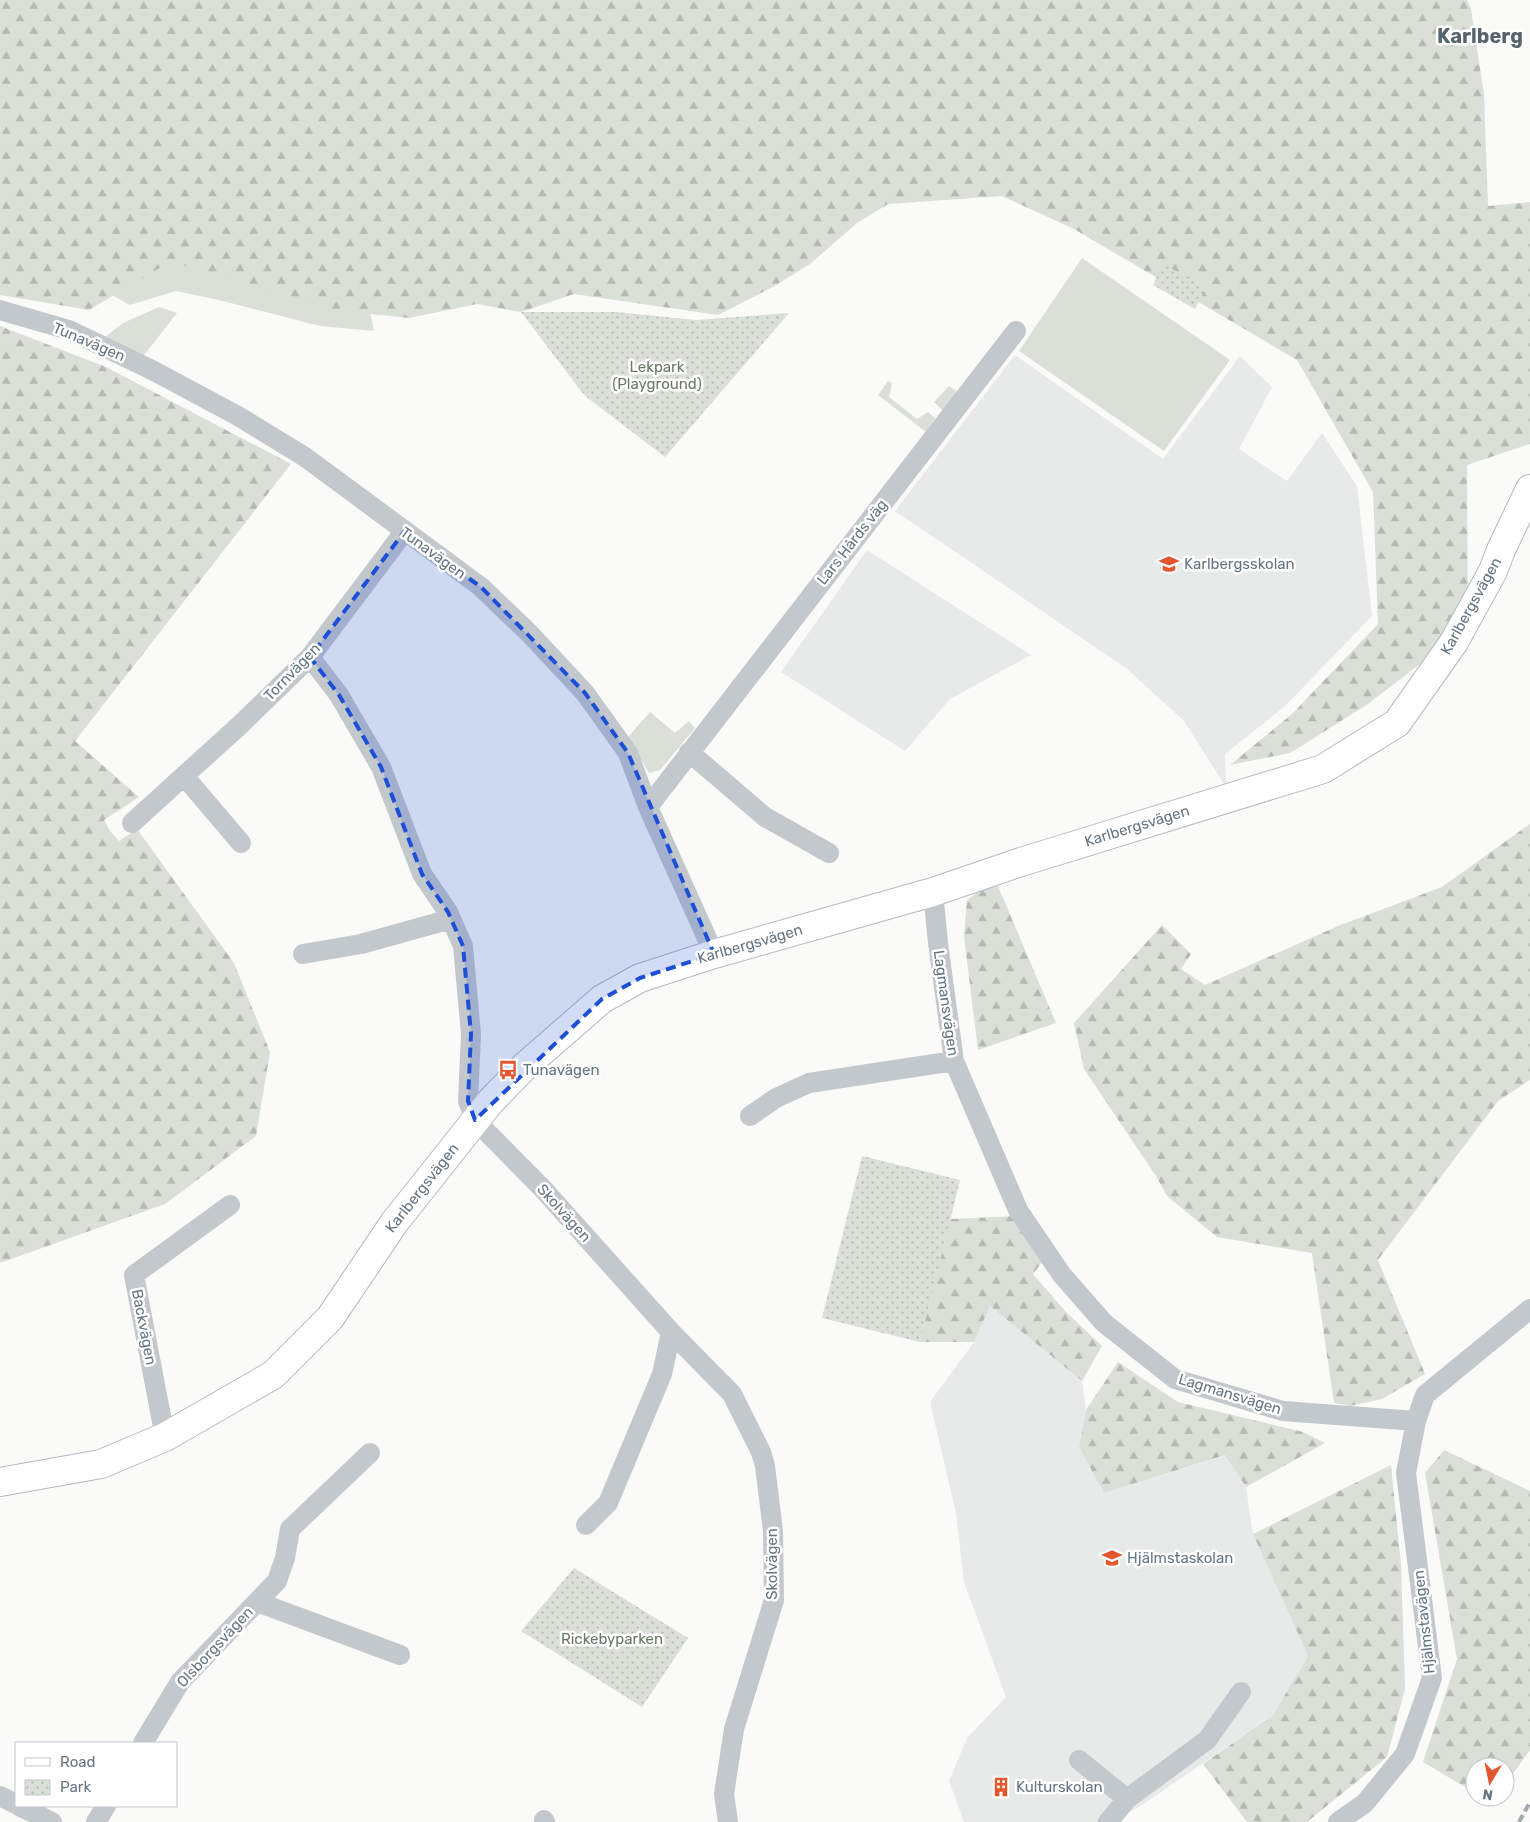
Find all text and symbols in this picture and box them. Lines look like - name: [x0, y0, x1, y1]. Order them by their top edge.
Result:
- district label: Karlberg: [1437, 24, 1523, 48]
- street label: Tunavägen: [50, 319, 128, 365]
- park label: Lekpark (Playground): [612, 358, 702, 393]
- street label: Lars Hårds väg: [813, 496, 891, 588]
- street label: Tunavägen: [397, 523, 469, 583]
- school or university icon: Karlbergsskolan: [1158, 553, 1180, 575]
- street label: Karlbergsvägen: [1437, 554, 1505, 658]
- place label: Karlbergsskolan: [1184, 555, 1295, 573]
- street label: Tornvägen: [260, 639, 324, 705]
- street label: Karlbergsvägen: [1082, 802, 1192, 850]
- street label: Karlbergsvägen: [695, 920, 805, 968]
- street label: Lagmansvägen: [930, 949, 962, 1057]
- bus stop icon: Tunavägen: [497, 1059, 519, 1081]
- place label: Tunavägen: [523, 1061, 599, 1079]
- street label: Karlbergsvägen: [382, 1140, 462, 1236]
- street label: Skolvägen: [533, 1180, 595, 1246]
- street label: Backvägen: [128, 1287, 160, 1367]
- street label: Lagmansvägen: [1176, 1370, 1284, 1418]
- street label: Skolvägen: [763, 1528, 781, 1600]
- school or university icon: Hjälmstaskolan: [1101, 1547, 1123, 1569]
- place label: Hjälmstaskolan: [1127, 1549, 1233, 1567]
- street label: Hjälmstavägen: [1410, 1569, 1438, 1675]
- street label: Olsborgsvägen: [173, 1603, 257, 1691]
- park label: Rickebyparken: [561, 1630, 663, 1648]
- legend: [15, 1742, 178, 1807]
- text: Road: [60, 1753, 96, 1771]
- north arrow: [1465, 1757, 1515, 1807]
- building icon: Kulturskolan: [990, 1776, 1012, 1798]
- text: Park: [60, 1778, 91, 1796]
- place label: Kulturskolan: [1016, 1778, 1103, 1796]
- text: N: [1481, 1785, 1494, 1804]

